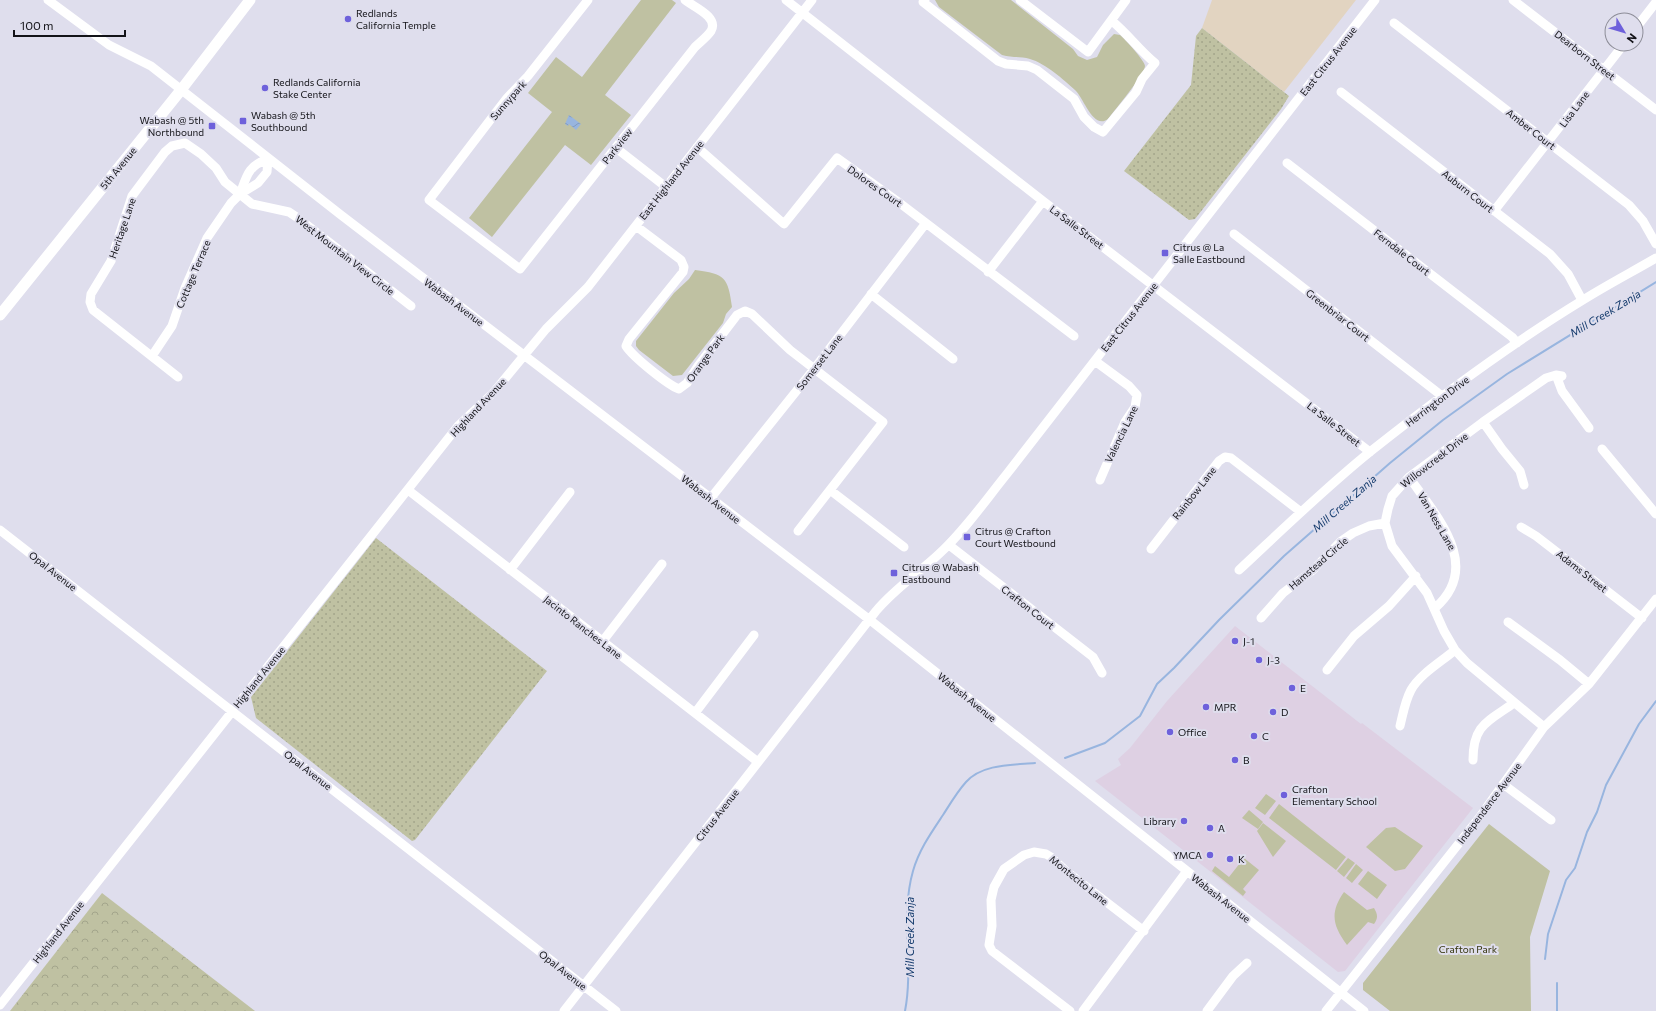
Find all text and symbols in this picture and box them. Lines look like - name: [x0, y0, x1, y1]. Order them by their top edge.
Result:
- place label: Redlands California Temple: [356, 7, 436, 31]
- scale bar: [14, 12, 125, 38]
- north arrow: [1604, 12, 1644, 52]
- marker: Redlands California Temple: [343, 14, 353, 24]
- text: 100 m: [20, 18, 54, 32]
- street label: East Citrus Avenue: [1297, 24, 1359, 98]
- street label: Dearborn Street: [1552, 28, 1618, 82]
- text: N: [1625, 31, 1640, 46]
- place label: Redlands California Stake Center: [273, 76, 361, 100]
- street label: Sunnypark: [488, 77, 529, 122]
- marker: Redlands California Stake Center: [260, 83, 270, 93]
- street label: Lisa Lane: [1557, 89, 1591, 129]
- street label: Amber Court: [1504, 106, 1558, 152]
- place label: Wabash @ 5th Southbound: [251, 109, 316, 133]
- place label: Wabash @ 5th Northbound: [139, 114, 204, 138]
- marker: Wabash @ 5th Southbound: [238, 116, 248, 126]
- marker: Wabash @ 5th Northbound: [207, 121, 217, 131]
- street label: Parkview: [599, 126, 635, 166]
- street label: East Highland Avenue: [636, 138, 706, 222]
- street label: 5th Avenue: [97, 144, 139, 192]
- street label: Dolores Court: [845, 163, 905, 209]
- street label: Auburn Court: [1440, 167, 1496, 215]
- street label: Heritage Lane: [106, 196, 138, 260]
- street label: La Salle Street: [1048, 203, 1106, 251]
- street label: West Mountain View Circle: [293, 213, 397, 297]
- street label: Ferndale Court: [1372, 226, 1432, 278]
- street label: Cottage Terrace: [173, 238, 213, 310]
- place label: Citrus @ La Salle Eastbound: [1173, 241, 1245, 265]
- marker: Citrus @ La Salle Eastbound: [1160, 248, 1170, 258]
- street label: Wabash Avenue: [422, 276, 486, 328]
- street label: East Citrus Avenue: [1098, 280, 1160, 354]
- street label: Greenbriar Court: [1304, 286, 1372, 344]
- water label: Mill Creek Zanja: [1567, 287, 1643, 339]
- street label: Orange Park: [684, 331, 727, 384]
- street label: Somerset Lane: [794, 332, 844, 392]
- street label: Herrington Drive: [1403, 373, 1471, 429]
- street label: Highland Avenue: [448, 375, 508, 439]
- street label: La Salle Street: [1305, 399, 1363, 449]
- street label: Valencia Lane: [1102, 404, 1140, 464]
- street label: Willowcreek Drive: [1398, 430, 1470, 490]
- street label: Rainbow Lane: [1170, 464, 1218, 522]
- street label: Wabash Avenue: [679, 472, 743, 526]
- water label: Mill Creek Zanja: [1309, 472, 1379, 534]
- street label: Van Ness Lane: [1416, 490, 1458, 552]
- place label: Citrus @ Crafton Court Westbound: [975, 525, 1056, 549]
- marker: Citrus @ Crafton Court Westbound: [962, 532, 972, 542]
- street label: Hamstead Circle: [1286, 534, 1350, 592]
- street label: Adams Street: [1554, 547, 1610, 595]
- street label: Opal Avenue: [27, 549, 79, 593]
- place label: Citrus @ Wabash Eastbound: [902, 561, 979, 585]
- marker: Citrus @ Wabash Eastbound: [889, 568, 899, 578]
- street label: Crafton Court: [999, 583, 1057, 631]
- street label: Jacinto Ranches Lane: [542, 593, 624, 661]
- place label: J-1: [1243, 635, 1254, 647]
- marker: J-1: [1230, 636, 1240, 646]
- street label: Highland Avenue: [231, 644, 287, 710]
- place label: J-3: [1267, 654, 1280, 666]
- marker: J-3: [1254, 655, 1264, 665]
- street label: Wabash Avenue: [935, 670, 999, 724]
- place label: E: [1300, 682, 1306, 694]
- marker: E: [1287, 683, 1297, 693]
- place label: MPR: [1214, 701, 1237, 713]
- marker: MPR: [1201, 702, 1211, 712]
- place label: D: [1281, 706, 1288, 718]
- marker: D: [1268, 707, 1278, 717]
- place label: Office: [1178, 726, 1207, 738]
- marker: Office: [1165, 727, 1175, 737]
- place label: C: [1262, 730, 1269, 742]
- marker: C: [1249, 731, 1259, 741]
- street label: Opal Avenue: [282, 748, 334, 792]
- place label: B: [1243, 754, 1250, 766]
- marker: B: [1230, 755, 1240, 765]
- street label: Independence Avenue: [1454, 760, 1524, 846]
- place label: Crafton Elementary School: [1292, 783, 1377, 807]
- street label: Citrus Avenue: [693, 787, 741, 843]
- marker: Crafton Elementary School: [1279, 790, 1289, 800]
- place label: Library: [1143, 815, 1176, 827]
- marker: Library: [1179, 816, 1189, 826]
- place label: A: [1218, 822, 1225, 834]
- marker: A: [1205, 823, 1215, 833]
- place label: YMCA: [1173, 849, 1202, 861]
- marker: YMCA: [1205, 850, 1215, 860]
- street label: Montecito Lane: [1047, 853, 1111, 907]
- place label: K: [1238, 853, 1245, 865]
- marker: K: [1225, 854, 1235, 864]
- street label: Wabash Avenue: [1189, 871, 1253, 925]
- water label: Mill Creek Zanja: [903, 897, 916, 977]
- street label: Highland Avenue: [30, 898, 86, 966]
- park label: Crafton Park: [1439, 943, 1498, 955]
- street label: Opal Avenue: [537, 948, 589, 992]

